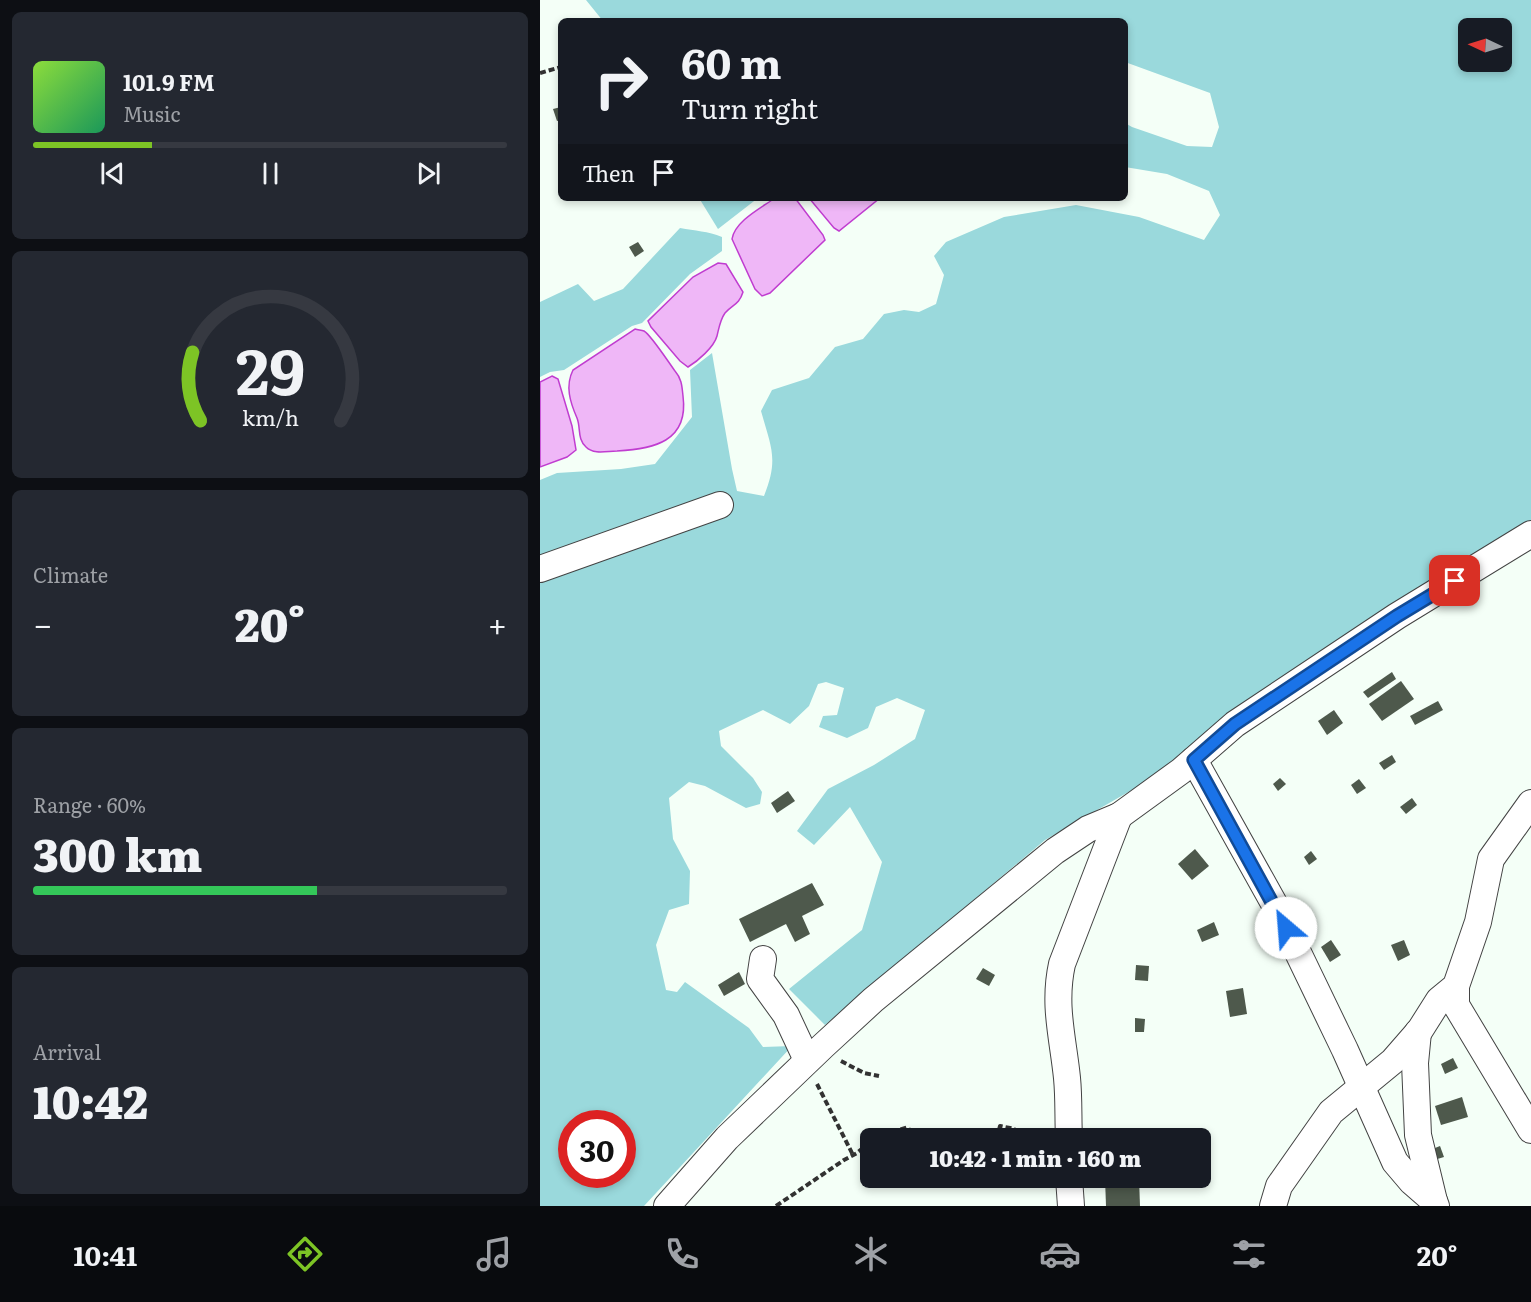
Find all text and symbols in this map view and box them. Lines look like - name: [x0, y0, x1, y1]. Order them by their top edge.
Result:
- north arrow: [1458, 18, 1512, 72]
- map controls: [1458, 18, 1512, 72]
- text: 60 m: [681, 30, 782, 92]
- icon: right: [582, 42, 660, 120]
- text: 101.9 FM: [123, 65, 215, 98]
- text: Turn right: [681, 87, 818, 127]
- text: Music: [123, 98, 180, 128]
- text: Then: [582, 156, 635, 189]
- icon: arrive: [647, 156, 680, 189]
- icon: previous: [96, 157, 129, 190]
- icon: pause: [254, 157, 287, 190]
- icon: next: [412, 157, 445, 190]
- text: 29: [235, 322, 305, 414]
- text: km/h: [241, 402, 299, 434]
- pin: [1429, 555, 1480, 606]
- text: Climate: [33, 559, 108, 589]
- icon: arrive: [1438, 564, 1471, 597]
- text: 20°: [235, 589, 305, 656]
- text: −: [33, 598, 52, 647]
- text: +: [488, 598, 507, 647]
- text: Range · 60%: [33, 789, 146, 819]
- text: 300 km: [33, 819, 202, 886]
- position arrow: [1254, 896, 1318, 960]
- text: Arrival: [33, 1036, 101, 1066]
- text: 10:42: [33, 1066, 148, 1133]
- speed limit sign: 30: [558, 1110, 636, 1188]
- text: 10:42 · 1 min · 160 m: [930, 1141, 1141, 1174]
- icon: directions: [284, 1233, 326, 1275]
- icon: music: [473, 1233, 515, 1275]
- icon: phone: [661, 1233, 703, 1275]
- icon: climate: [850, 1233, 892, 1275]
- icon: car: [1039, 1233, 1081, 1275]
- icon: filters: [1228, 1233, 1270, 1275]
- text: 10:41: [73, 1234, 137, 1274]
- text: 20°: [1417, 1234, 1458, 1274]

